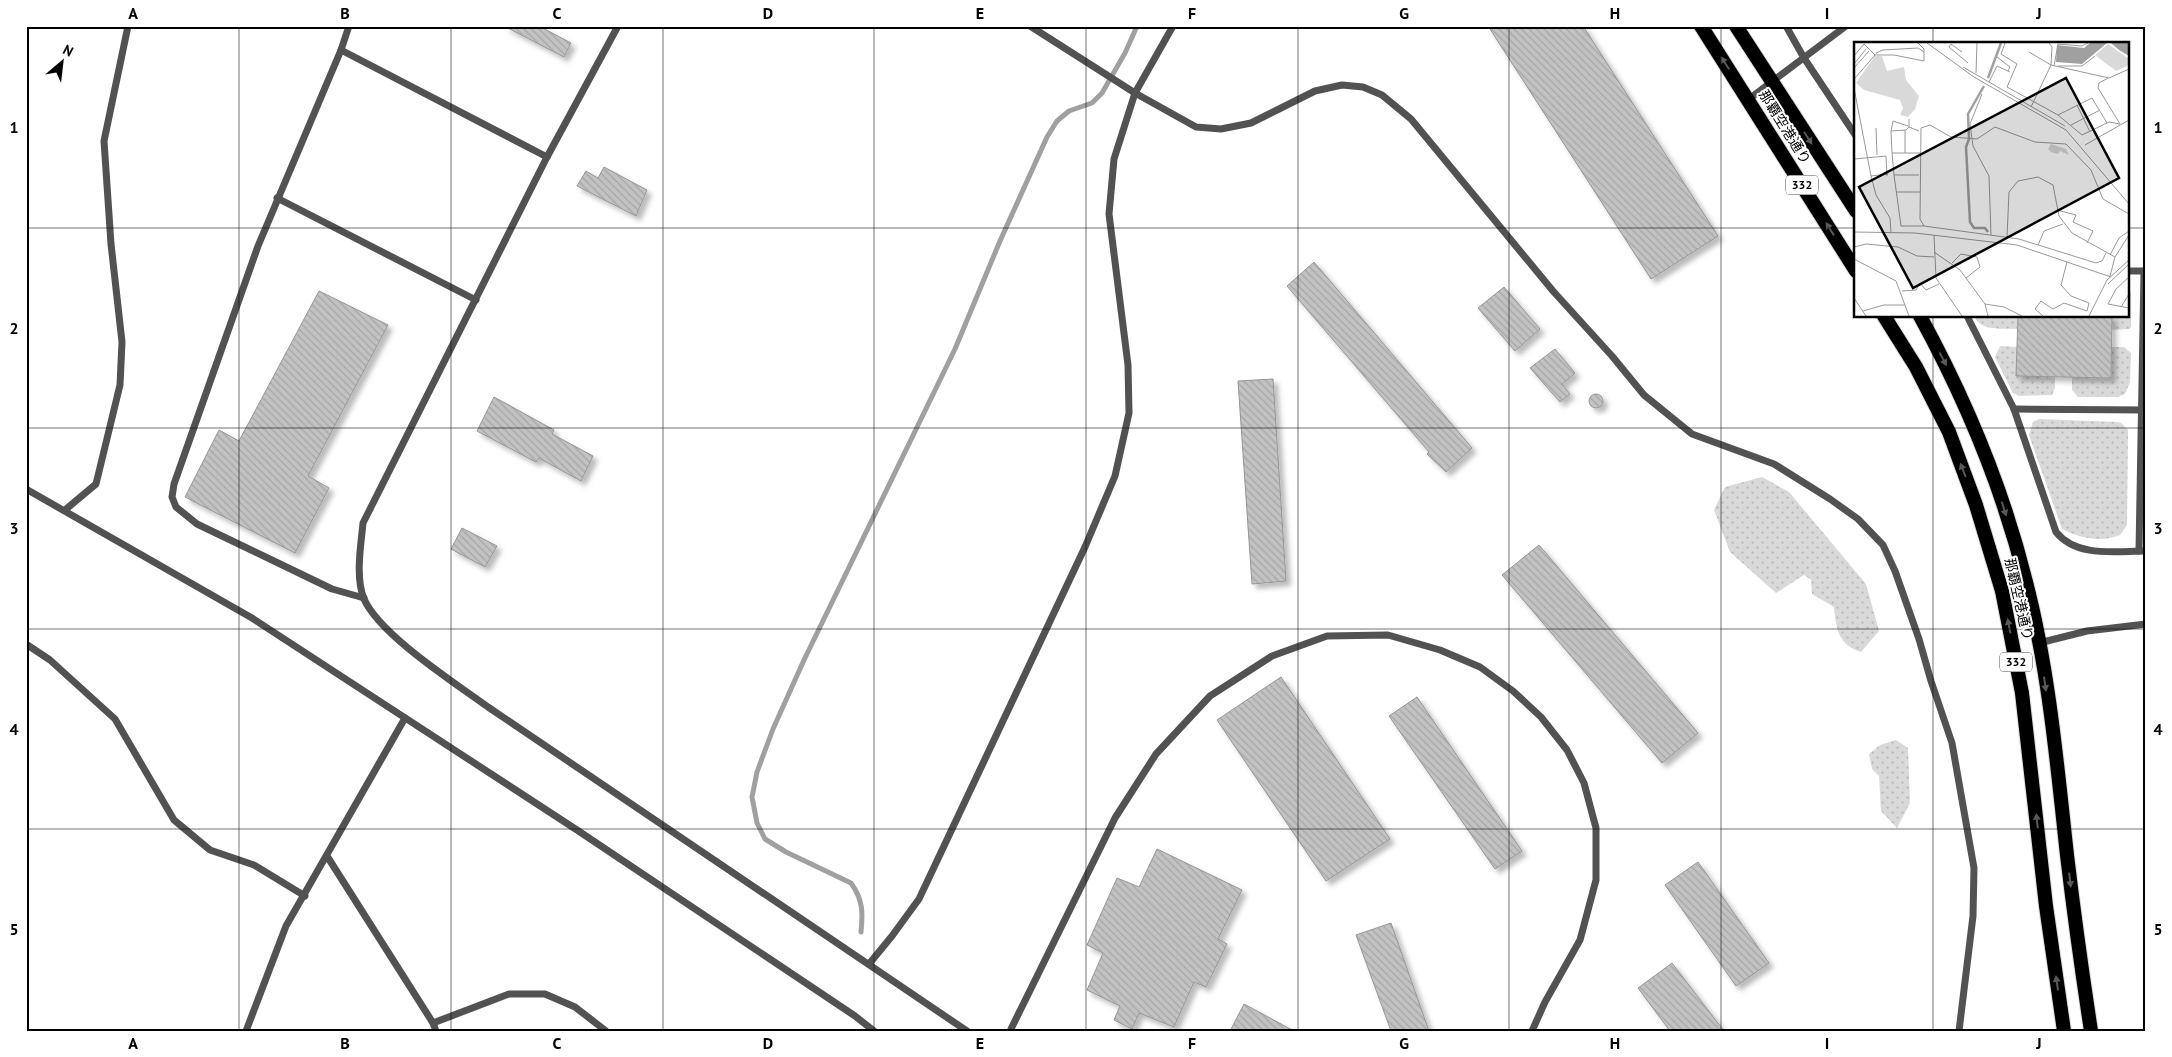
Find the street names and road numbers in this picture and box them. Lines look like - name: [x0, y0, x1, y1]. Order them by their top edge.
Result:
- street label: 那覇空港通り: [1755, 87, 1815, 167]
- road number: 332: [1786, 176, 1818, 194]
- street label: 那覇空港通り: [2001, 556, 2037, 642]
- road number: 332: [2000, 652, 2032, 672]

